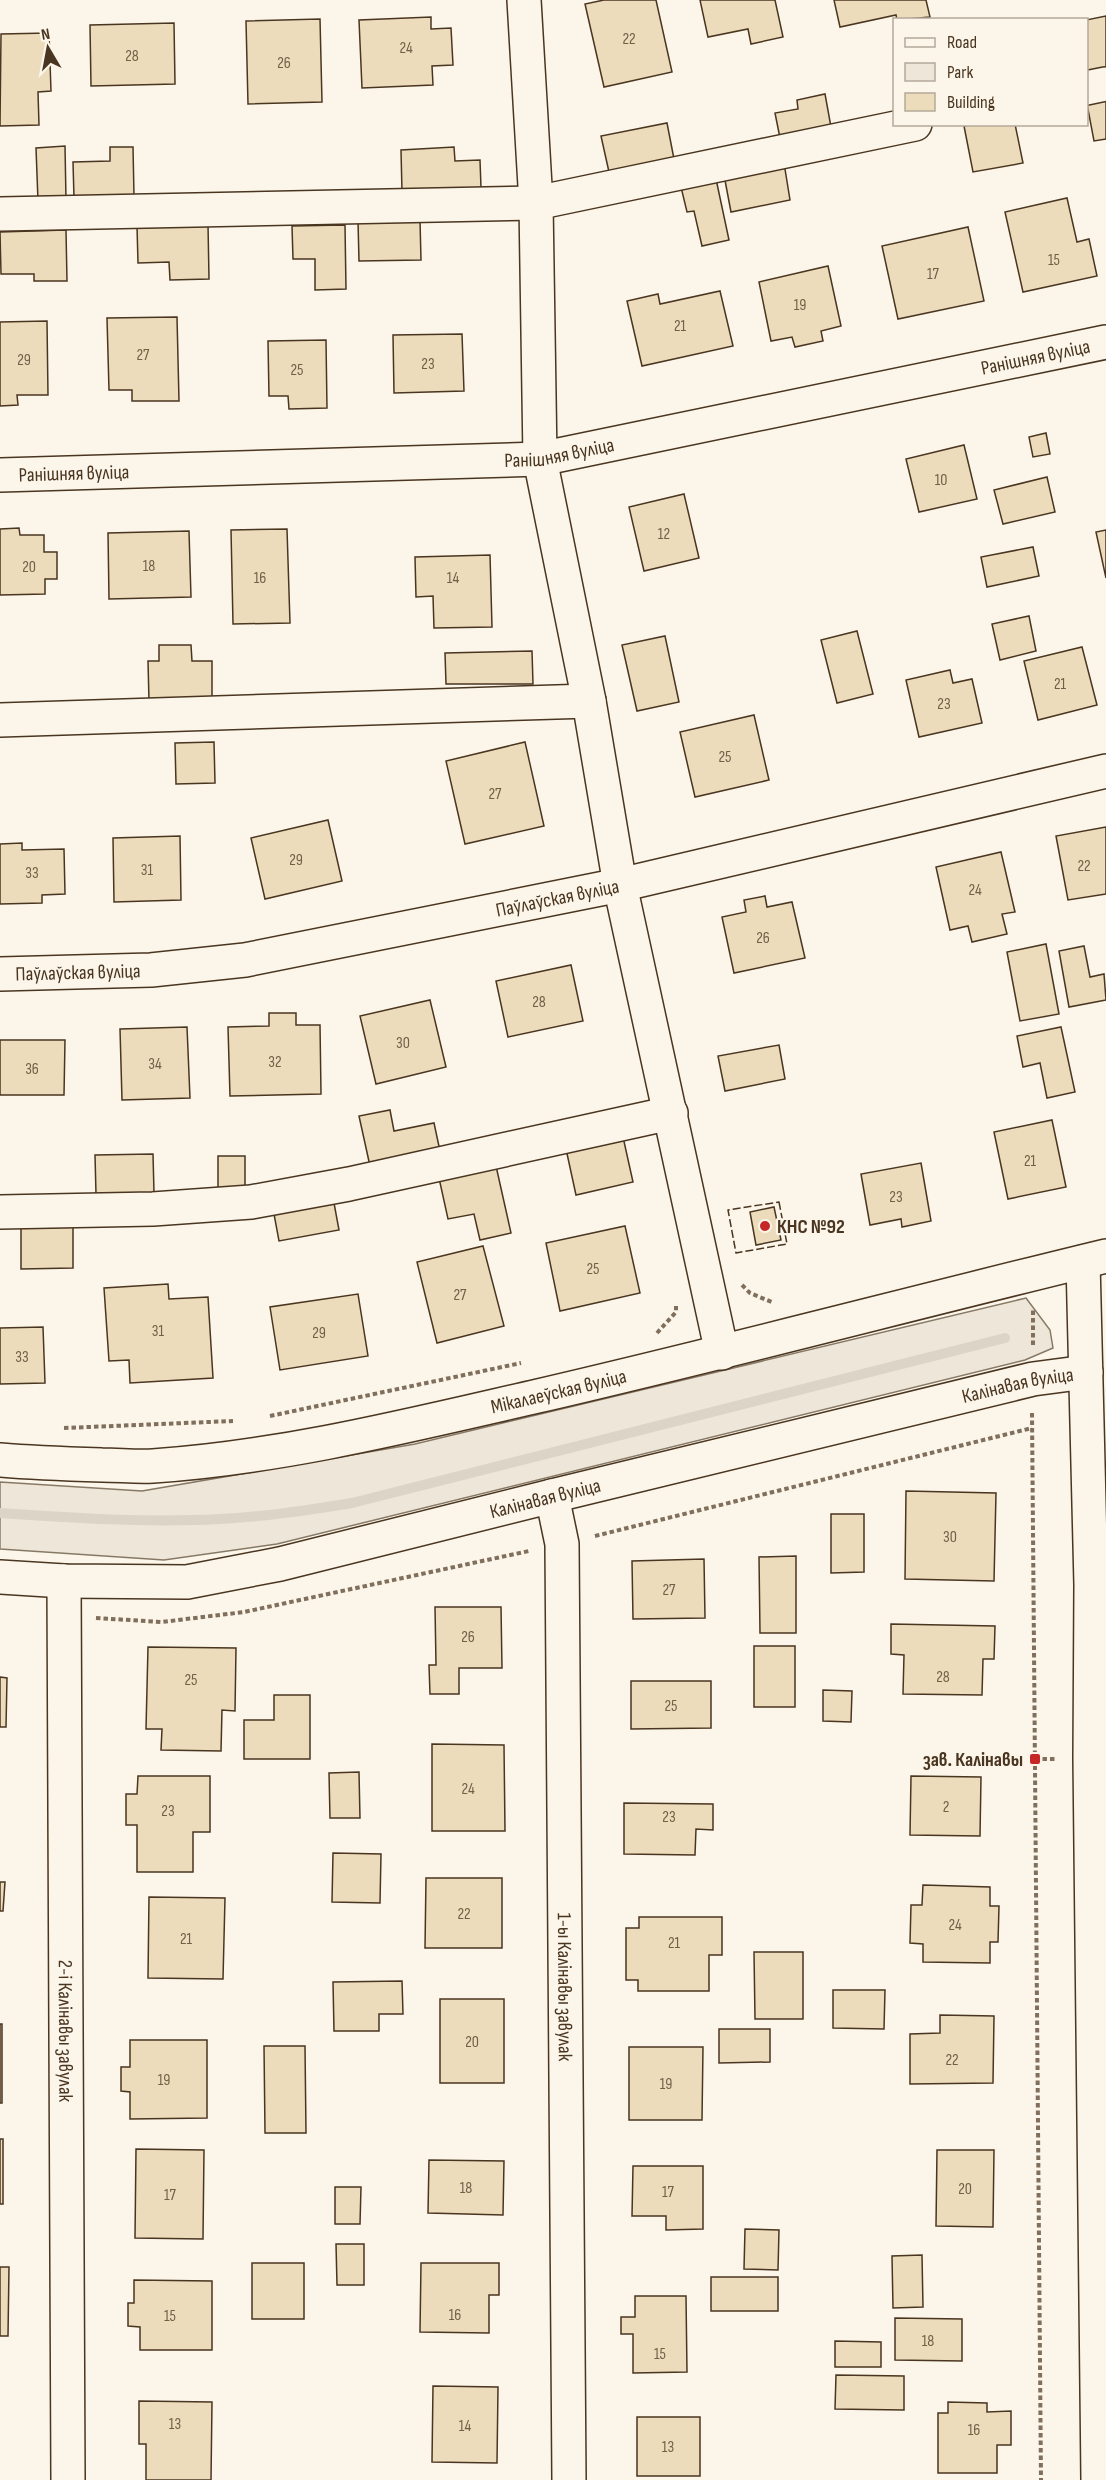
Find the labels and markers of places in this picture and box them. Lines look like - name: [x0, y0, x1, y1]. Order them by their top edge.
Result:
- place label: КНС №92: [777, 1215, 845, 1239]
- marker: КНС №92: [758, 1219, 772, 1233]
- place label: зав. Калінавы: [923, 1748, 1023, 1772]
- marker: зав. Калінавы: [1028, 1752, 1042, 1766]

